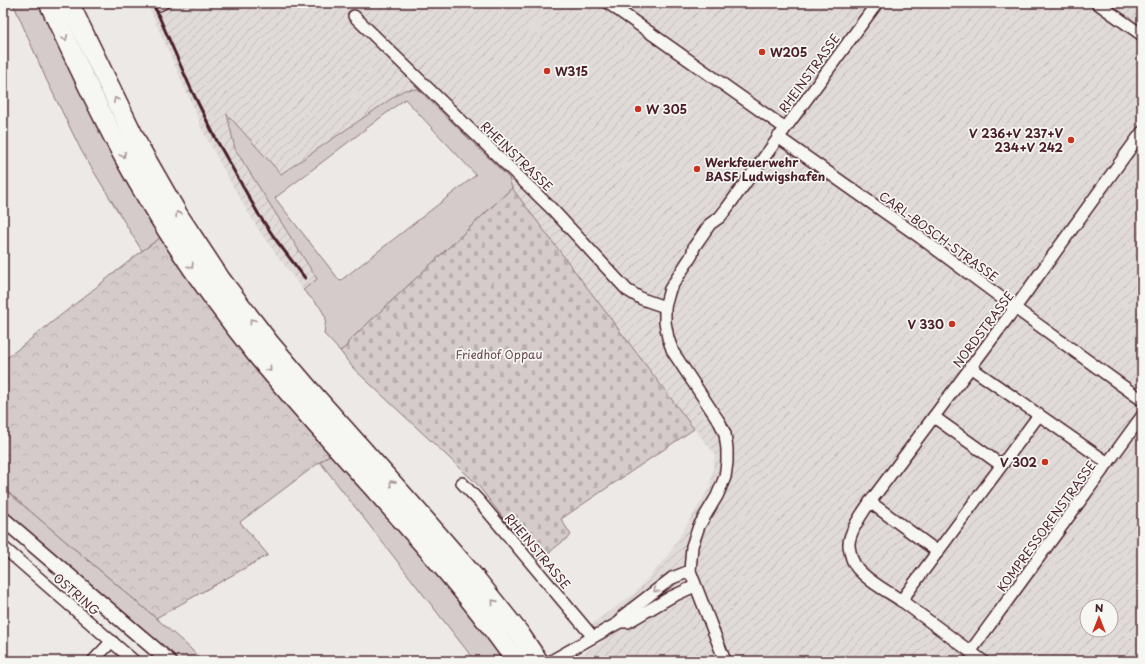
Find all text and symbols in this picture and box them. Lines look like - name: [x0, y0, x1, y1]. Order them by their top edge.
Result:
- street label: RHEINSTRASSE: [774, 30, 844, 116]
- one-way arrow: [60, 34, 68, 42]
- place label: W205: [770, 43, 807, 61]
- marker: W205: [757, 47, 767, 57]
- place label: W315: [555, 62, 588, 80]
- marker: W315: [542, 66, 552, 76]
- one-way arrow: [113, 97, 121, 104]
- place label: W 305: [646, 100, 687, 118]
- marker: W 305: [633, 104, 643, 114]
- street label: RHEINSTRASSE: [477, 117, 557, 195]
- place label: V 236+V 237+V 234+V 242: [969, 124, 1064, 156]
- marker: V 236+V 237+V 234+V 242: [1066, 135, 1076, 145]
- one-way arrow: [118, 151, 126, 158]
- place label: Werkfeuerwehr BASF Ludwigshafen: [705, 153, 825, 185]
- marker: Werkfeuerwehr BASF Ludwigshafen: [692, 164, 702, 174]
- street label: CARL-BOSCH-STRASSE: [876, 187, 1003, 286]
- one-way arrow: [175, 211, 182, 218]
- one-way arrow: [186, 261, 193, 268]
- street label: NORDSTRASSE: [948, 287, 1018, 371]
- place label: V 330: [907, 315, 944, 333]
- one-way arrow: [250, 318, 257, 325]
- marker: V 330: [947, 319, 957, 329]
- park label: Friedhof Oppau: [456, 345, 542, 363]
- one-way arrow: [265, 365, 272, 372]
- place label: V 302: [1000, 453, 1038, 471]
- street label: KOMPRESSORENSTRASSE: [992, 457, 1100, 595]
- marker: V 302: [1040, 457, 1050, 467]
- one-way arrow: [389, 480, 396, 488]
- street label: RHEINSTRASSE: [501, 509, 575, 593]
- street label: OSTRING: [50, 569, 104, 619]
- one-way arrow: [653, 585, 660, 592]
- north arrow: [1079, 598, 1119, 638]
- text: N: [1095, 599, 1104, 616]
- one-way arrow: [492, 600, 499, 607]

